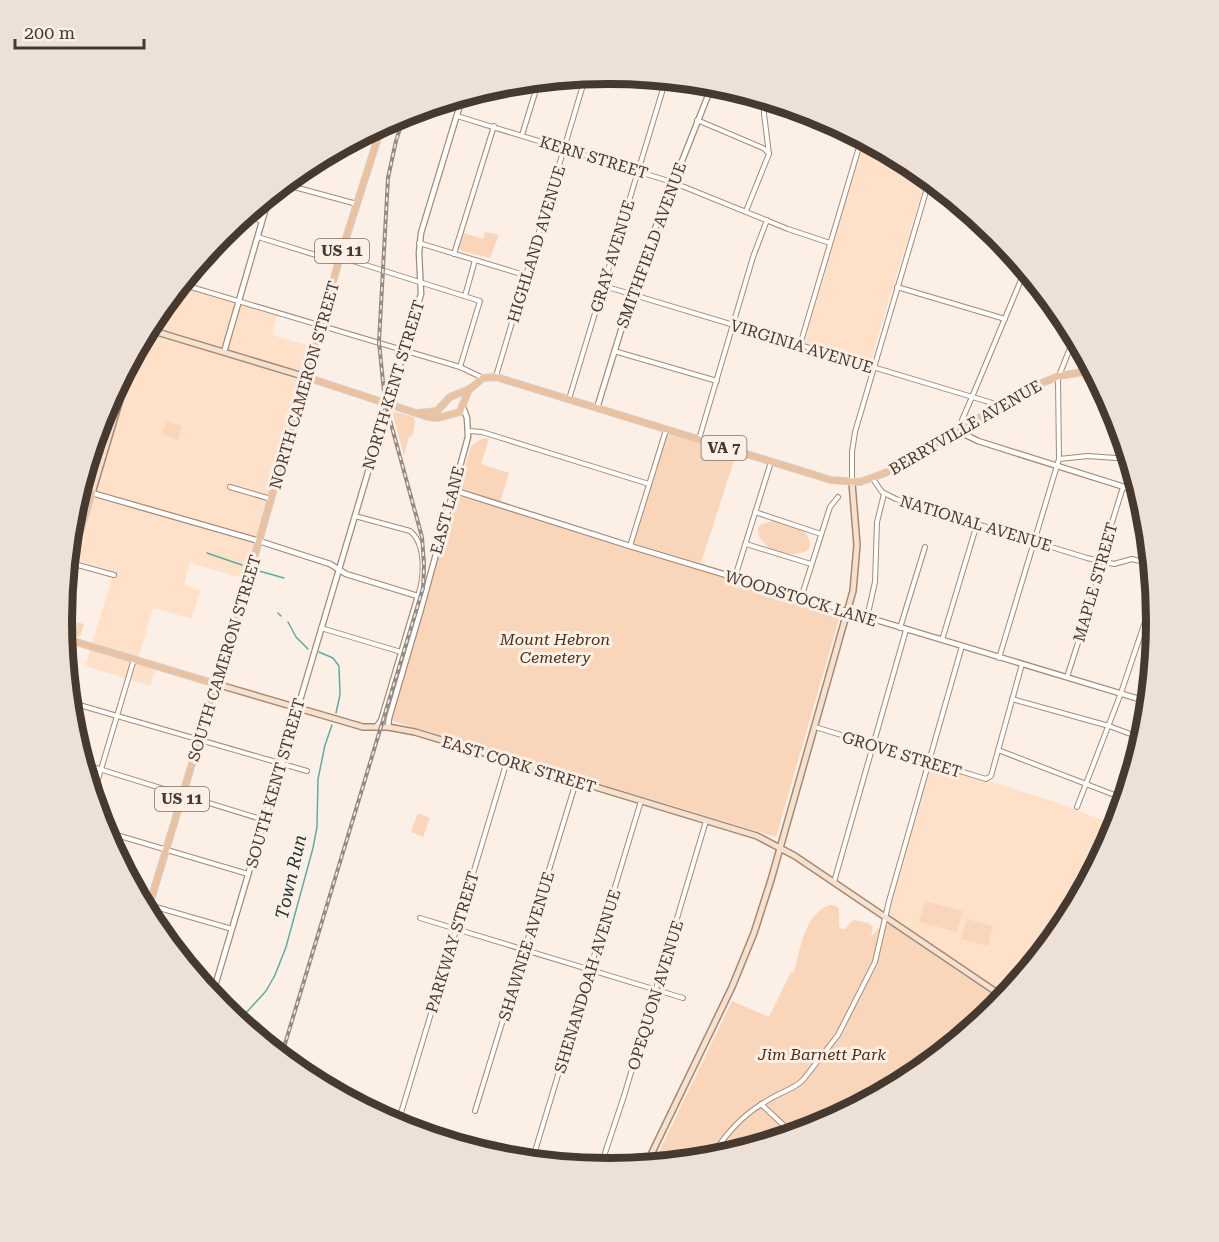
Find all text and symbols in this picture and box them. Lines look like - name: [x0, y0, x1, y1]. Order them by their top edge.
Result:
- scale bar: [15, 12, 144, 50]
- text: 200 m: [24, 22, 75, 43]
- street label: KERN STREET: [537, 132, 651, 183]
- street label: SMITHFIELD AVENUE: [613, 160, 690, 331]
- street label: HIGHLAND AVENUE: [504, 163, 569, 325]
- street label: GRAY AVENUE: [586, 198, 639, 315]
- road number: US 11: [315, 239, 369, 263]
- street label: NORTH CAMERON STREET: [266, 279, 343, 491]
- street label: NORTH KENT STREET: [359, 298, 428, 472]
- street label: VIRGINIA AVENUE: [728, 316, 876, 377]
- street label: BERRYVILLE AVENUE: [886, 376, 1045, 479]
- road number: VA 7: [702, 436, 746, 460]
- street label: EAST LANE: [427, 464, 468, 556]
- street label: NATIONAL AVENUE: [897, 491, 1054, 556]
- street label: MAPLE STREET: [1069, 520, 1122, 644]
- street label: SOUTH CAMERON STREET: [184, 552, 265, 764]
- street label: WOODSTOCK LANE: [723, 566, 879, 631]
- park label: Mount Hebron Cemetery: [499, 630, 610, 667]
- street label: SOUTH KENT STREET: [242, 696, 309, 870]
- street label: GROVE STREET: [840, 727, 964, 782]
- street label: EAST CORK STREET: [440, 732, 598, 797]
- road number: US 11: [155, 787, 209, 811]
- water label: Town Run: [271, 833, 310, 921]
- street label: PARKWAY STREET: [422, 869, 483, 1015]
- street label: SHAWNEE AVENUE: [495, 869, 558, 1023]
- street label: SHENANDOAH AVENUE: [550, 887, 625, 1075]
- street label: OPEQUON AVENUE: [624, 918, 687, 1072]
- park label: Jim Barnett Park: [757, 1045, 886, 1064]

